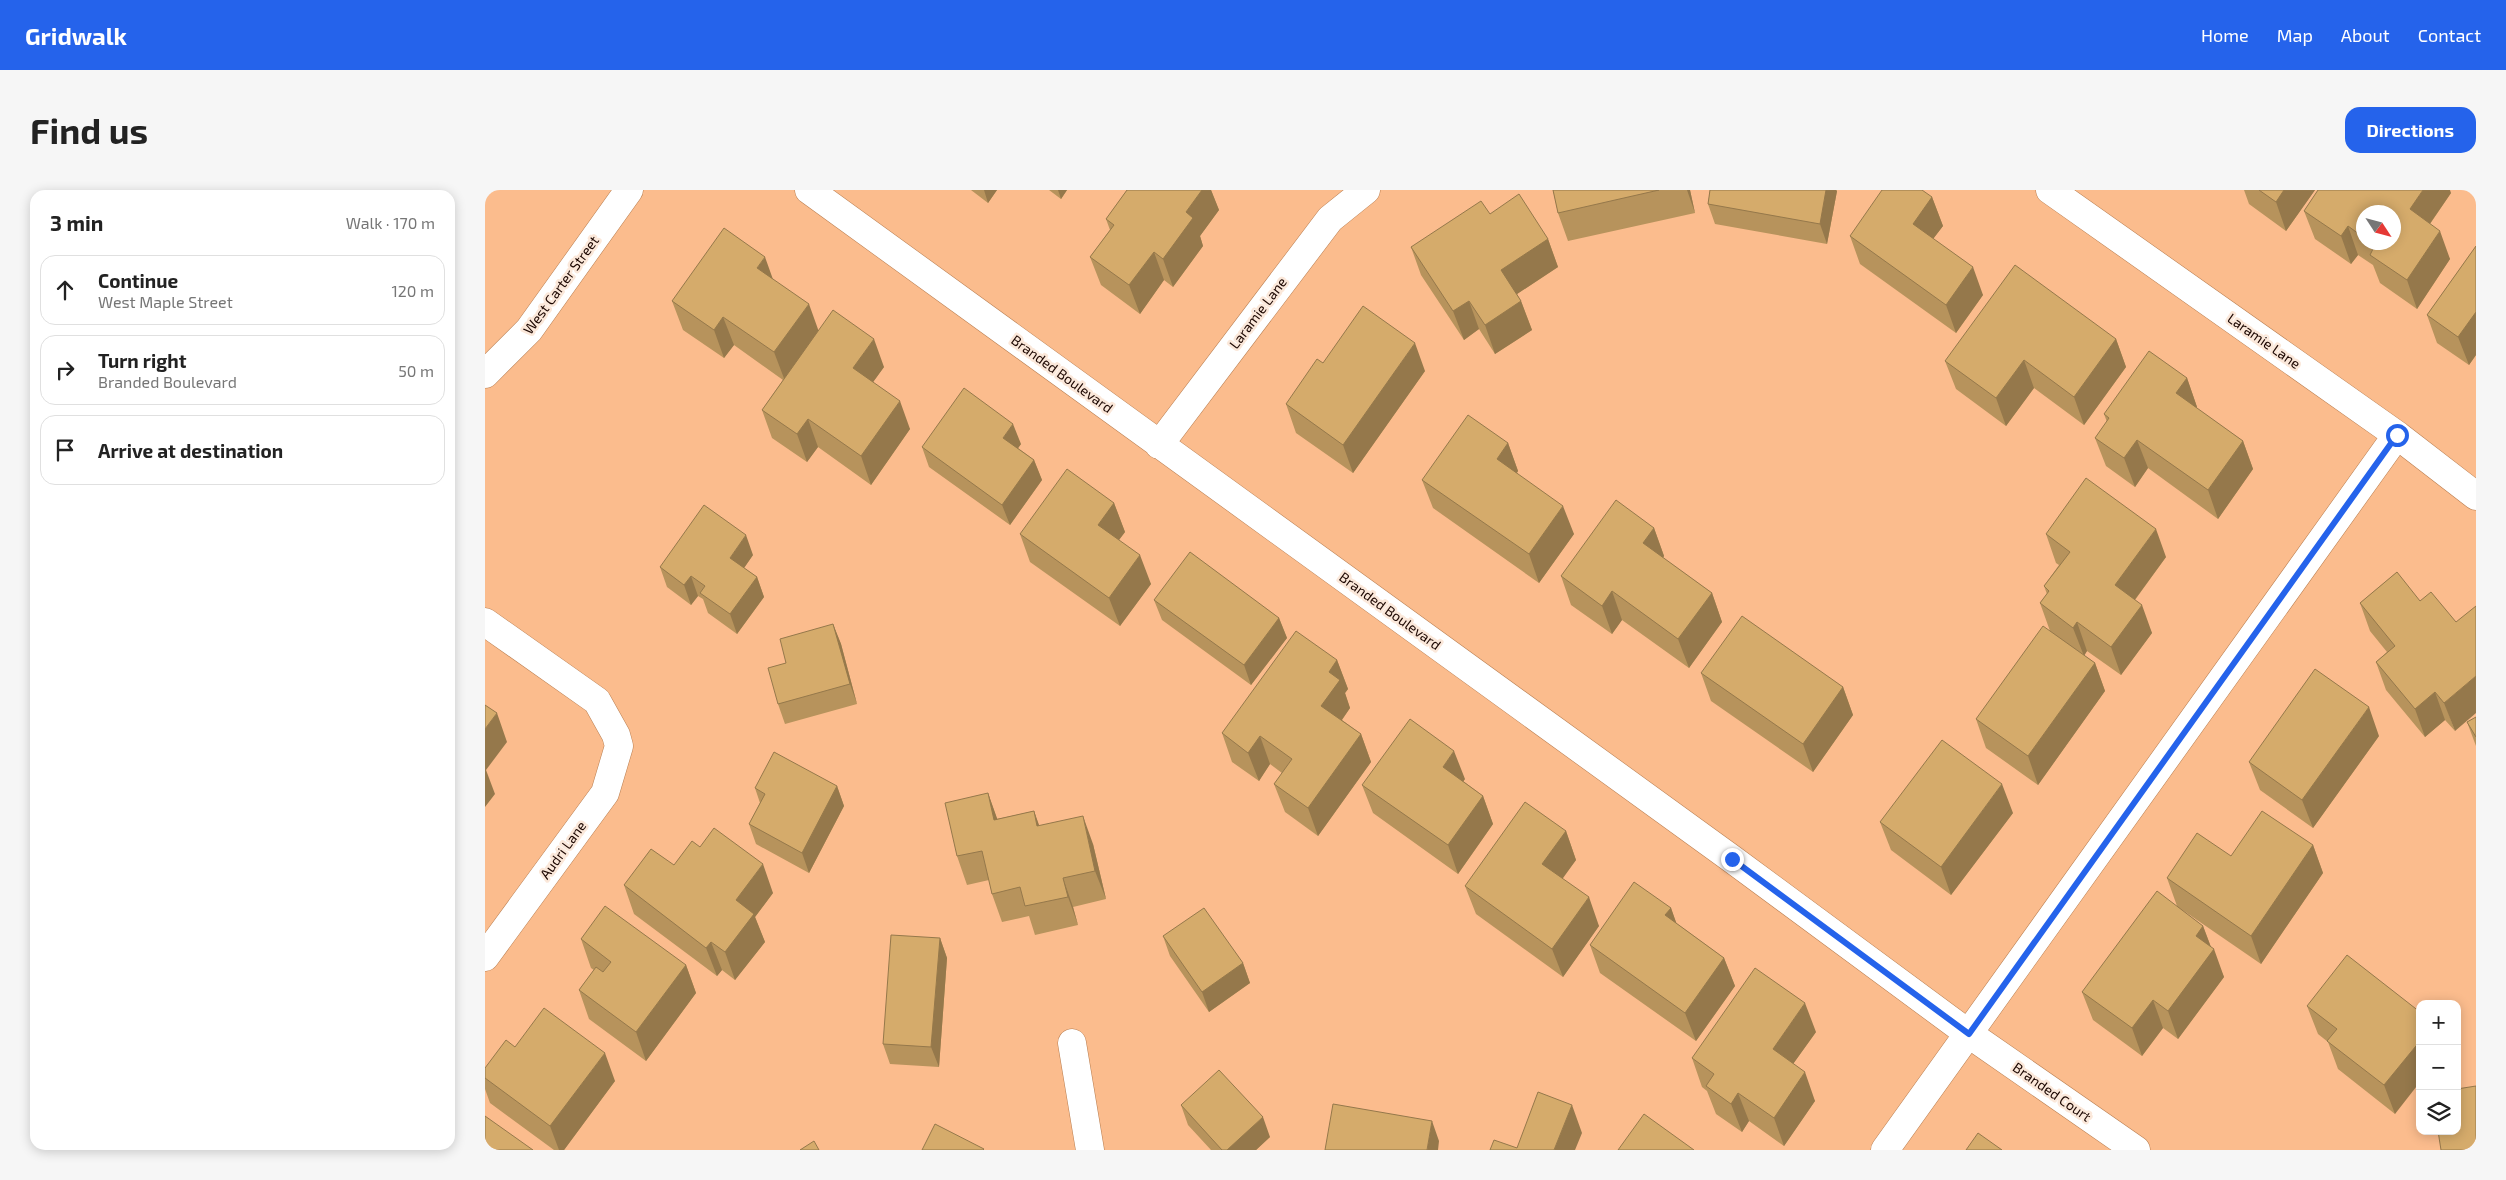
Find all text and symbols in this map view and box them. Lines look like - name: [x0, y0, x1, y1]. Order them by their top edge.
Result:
- text: Gridwalk: [25, 21, 127, 50]
- text: Home: [2201, 24, 2249, 46]
- text: Map: [2277, 24, 2313, 46]
- text: About: [2341, 24, 2390, 46]
- text: Contact: [2418, 24, 2481, 46]
- button: Directions: [2345, 107, 2476, 153]
- text: Find us: [30, 109, 148, 151]
- north arrow: [2356, 205, 2401, 250]
- text: 3 min: [50, 210, 103, 235]
- text: Walk · 170 m: [346, 213, 435, 232]
- street label: West Carter Street: [519, 232, 602, 337]
- text: Continue: [98, 269, 178, 292]
- street label: Laramie Lane: [1225, 274, 1290, 352]
- icon: ahead: [51, 276, 79, 304]
- text: 120 m: [391, 281, 434, 300]
- text: West Maple Street: [98, 292, 233, 311]
- street label: Laramie Lane: [2225, 309, 2304, 372]
- street label: Branded Boulevard: [1008, 331, 1116, 416]
- text: Turn right: [98, 349, 186, 372]
- icon: right: [51, 356, 79, 384]
- text: 50 m: [398, 361, 434, 380]
- text: Branded Boulevard: [98, 372, 237, 391]
- route start: [2386, 424, 2409, 447]
- icon: arrive: [51, 436, 79, 464]
- text: Arrive at destination: [98, 439, 283, 462]
- street label: Branded Boulevard: [1336, 568, 1444, 653]
- street label: Audri Lane: [536, 817, 589, 882]
- route end: [1721, 848, 1744, 871]
- map controls: [2416, 1000, 2461, 1135]
- button: +: [2416, 1000, 2461, 1045]
- button: −: [2416, 1045, 2461, 1090]
- street label: Branded Court: [2010, 1058, 2095, 1125]
- button: layers: [2416, 1090, 2461, 1135]

